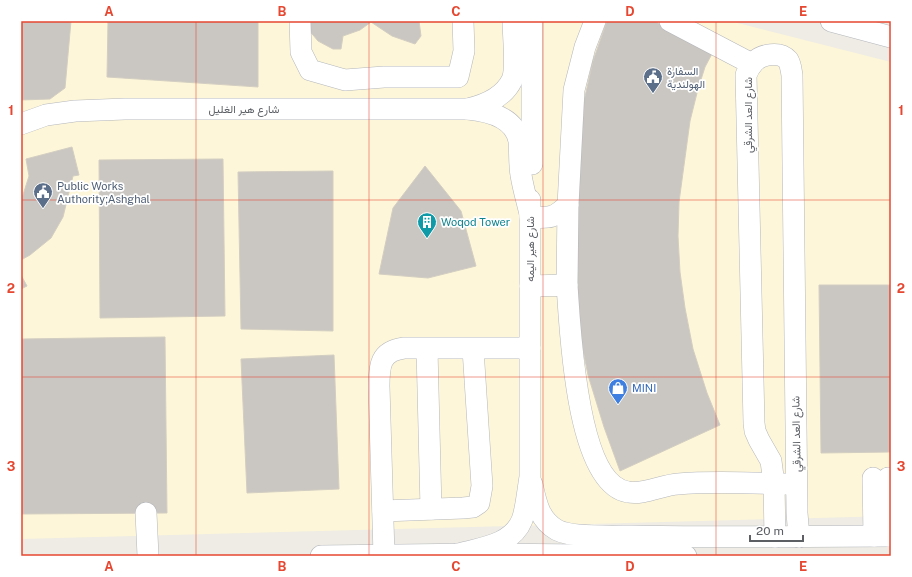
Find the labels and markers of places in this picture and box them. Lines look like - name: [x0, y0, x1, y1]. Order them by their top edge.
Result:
- place label: السفارة الهولندية: [667, 65, 705, 91]
- public building icon: السفارة الهولندية: [642, 66, 664, 94]
- place label: Public Works Authority;Ashghal: [57, 180, 150, 205]
- public building icon: Public Works Authority;Ashghal: [32, 181, 54, 209]
- building icon: Woqod Tower: [416, 211, 438, 239]
- place label: Woqod Tower: [441, 216, 510, 228]
- shop icon: MINI: [607, 377, 629, 405]
- place label: MINI: [632, 382, 656, 394]

